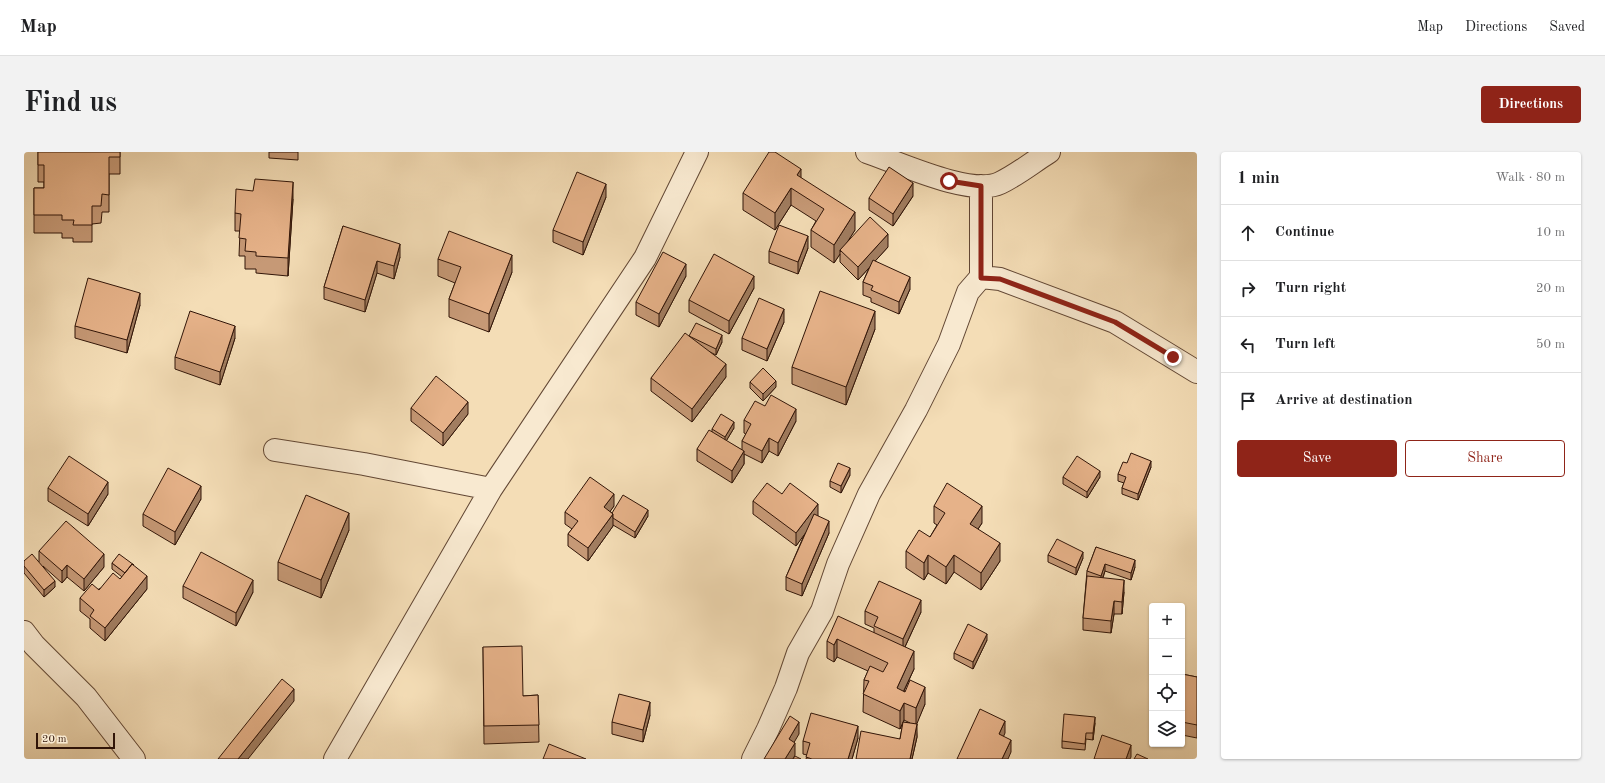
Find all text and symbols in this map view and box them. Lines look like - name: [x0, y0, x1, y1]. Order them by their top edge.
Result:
- text: Map: [20, 18, 57, 37]
- text: Map: [1417, 20, 1443, 34]
- text: Directions: [1465, 20, 1527, 34]
- text: Saved: [1549, 20, 1585, 34]
- button: Directions: [1481, 86, 1581, 123]
- text: Find us: [24, 90, 117, 118]
- text: 1 min: [1237, 170, 1280, 187]
- text: Walk · 80 m: [1496, 171, 1565, 184]
- route start: [940, 172, 958, 190]
- icon: ahead: [1237, 222, 1259, 244]
- text: Continue: [1275, 225, 1334, 240]
- text: 10 m: [1536, 226, 1565, 239]
- icon: right: [1237, 278, 1259, 300]
- text: Turn right: [1275, 281, 1346, 296]
- text: 20 m: [1536, 282, 1565, 295]
- icon: left: [1237, 334, 1259, 356]
- text: Turn left: [1275, 337, 1335, 352]
- text: 50 m: [1536, 338, 1565, 351]
- route end: [1164, 348, 1182, 366]
- icon: arrive: [1237, 390, 1259, 412]
- text: Arrive at destination: [1275, 393, 1413, 408]
- button: Save: [1237, 440, 1397, 477]
- button: Share: [1405, 440, 1565, 477]
- map controls: [1149, 603, 1185, 747]
- button: +: [1149, 603, 1185, 639]
- button: −: [1149, 639, 1185, 675]
- button: locate: [1149, 675, 1185, 711]
- button: layers: [1149, 711, 1185, 747]
- scale bar: [36, 731, 115, 750]
- text: 20 m: [42, 734, 67, 745]

